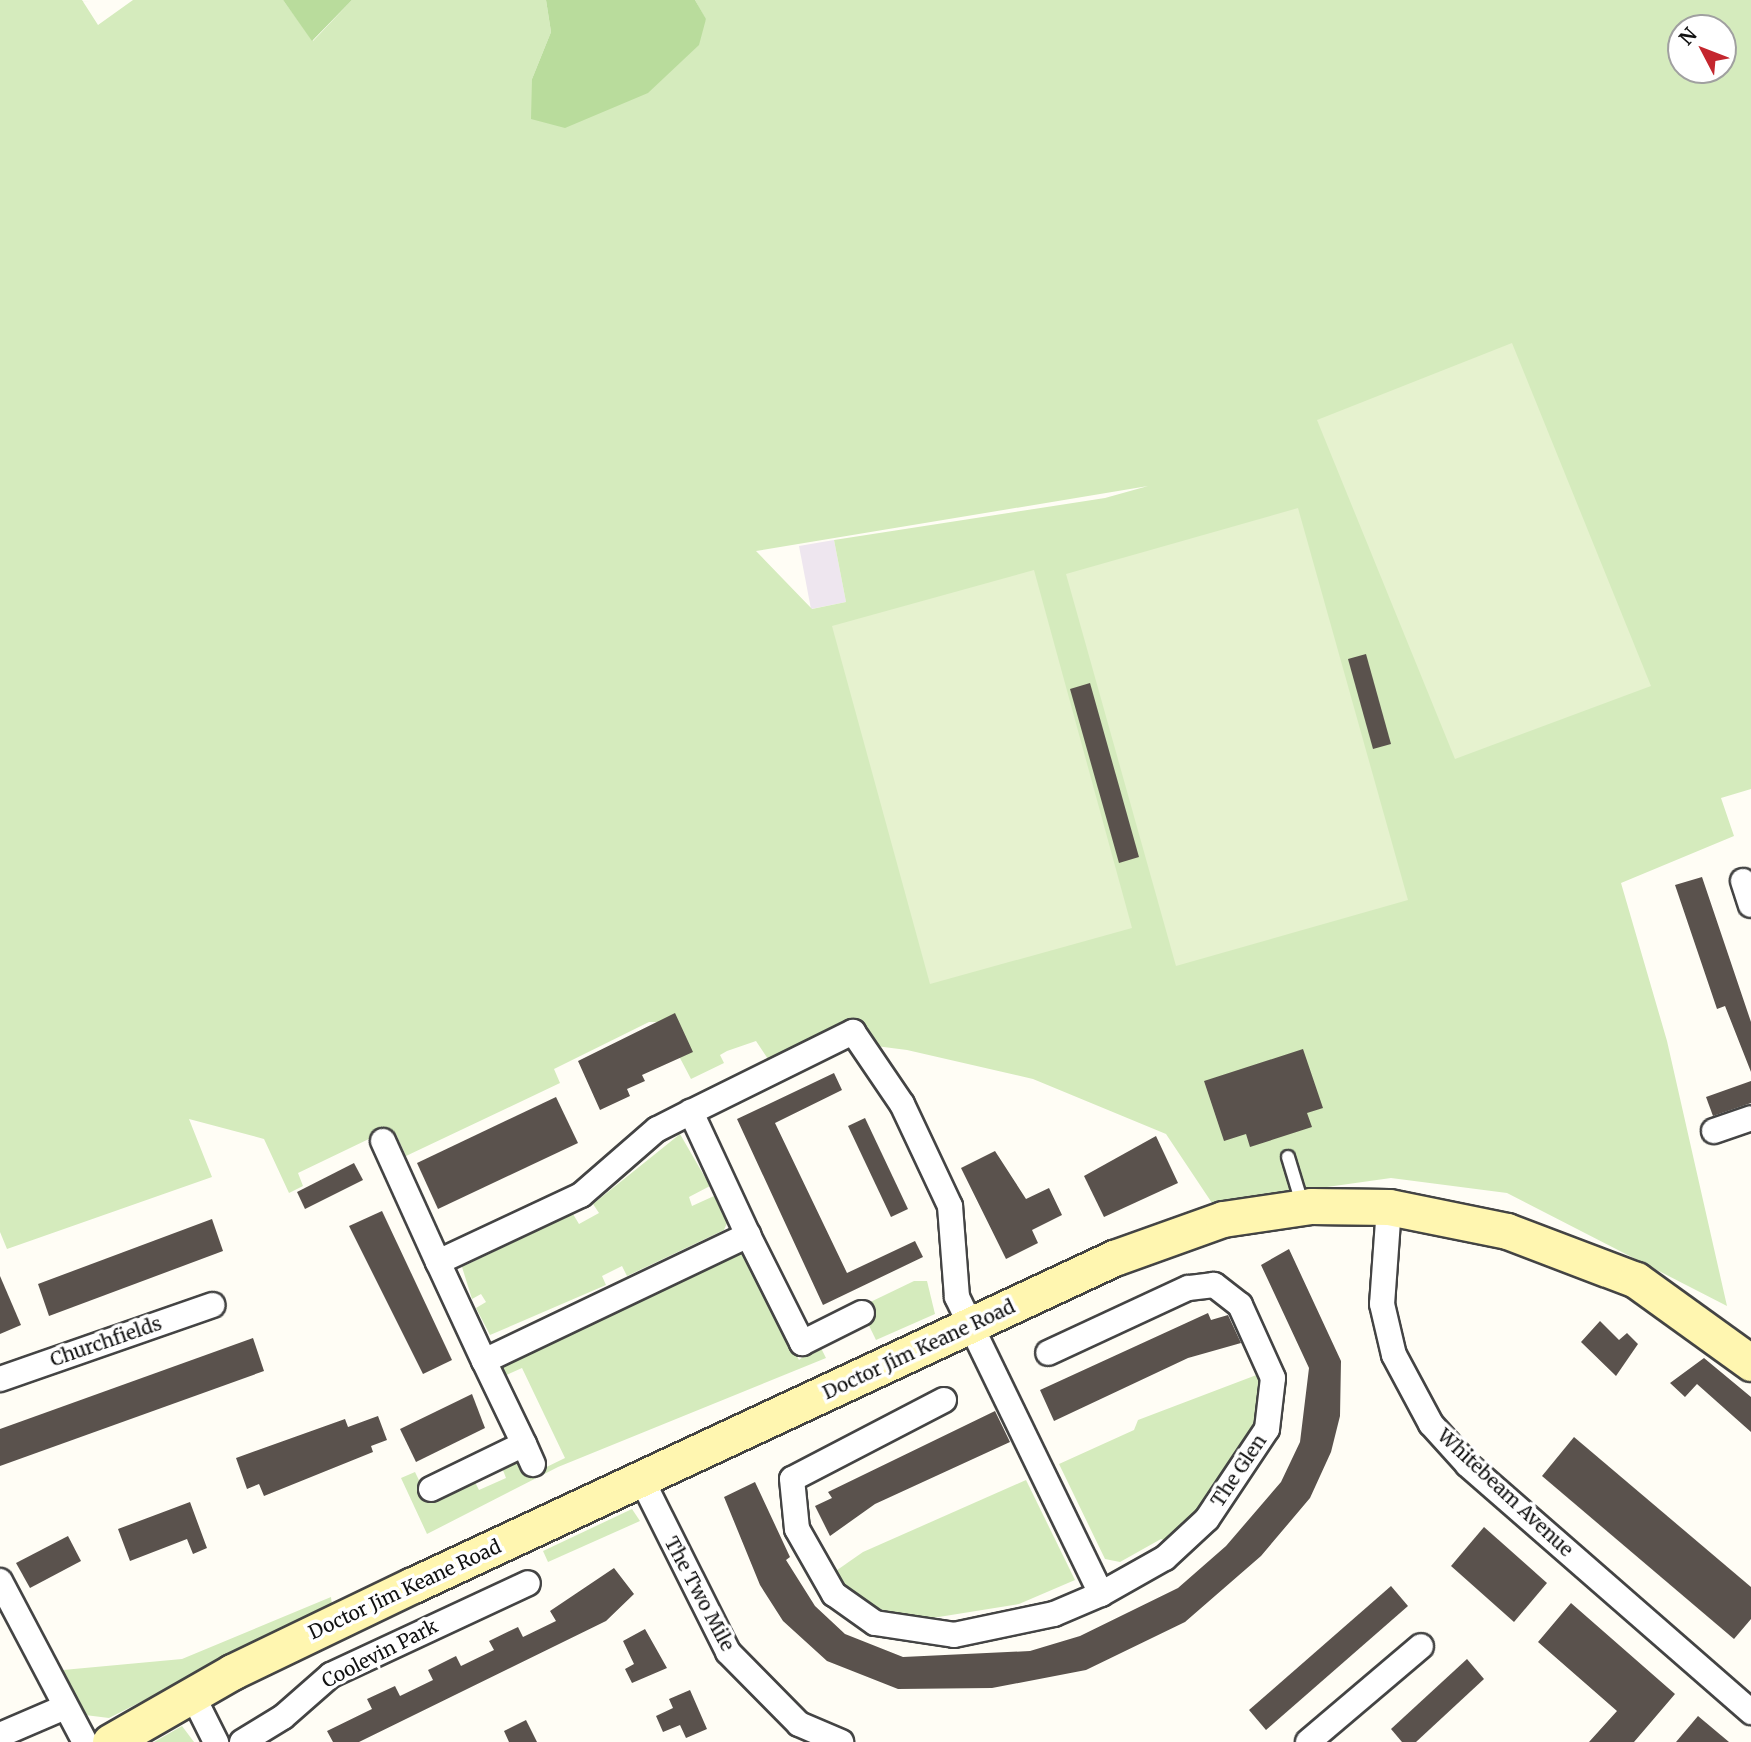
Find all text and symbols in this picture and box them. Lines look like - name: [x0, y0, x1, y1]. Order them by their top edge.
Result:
- north arrow: [1667, 14, 1737, 84]
- text: N: [1674, 23, 1702, 50]
- street label: Doctor Jim Keane Road: [819, 1295, 1019, 1405]
- street label: Churchfields: [47, 1312, 165, 1372]
- street label: Whitebeam Avenue: [1433, 1424, 1577, 1562]
- street label: The Glen: [1207, 1431, 1271, 1511]
- street label: The Two Mile: [659, 1533, 739, 1655]
- street label: Doctor Jim Keane Road: [305, 1535, 505, 1645]
- street label: Coolevin Park: [318, 1615, 442, 1693]

